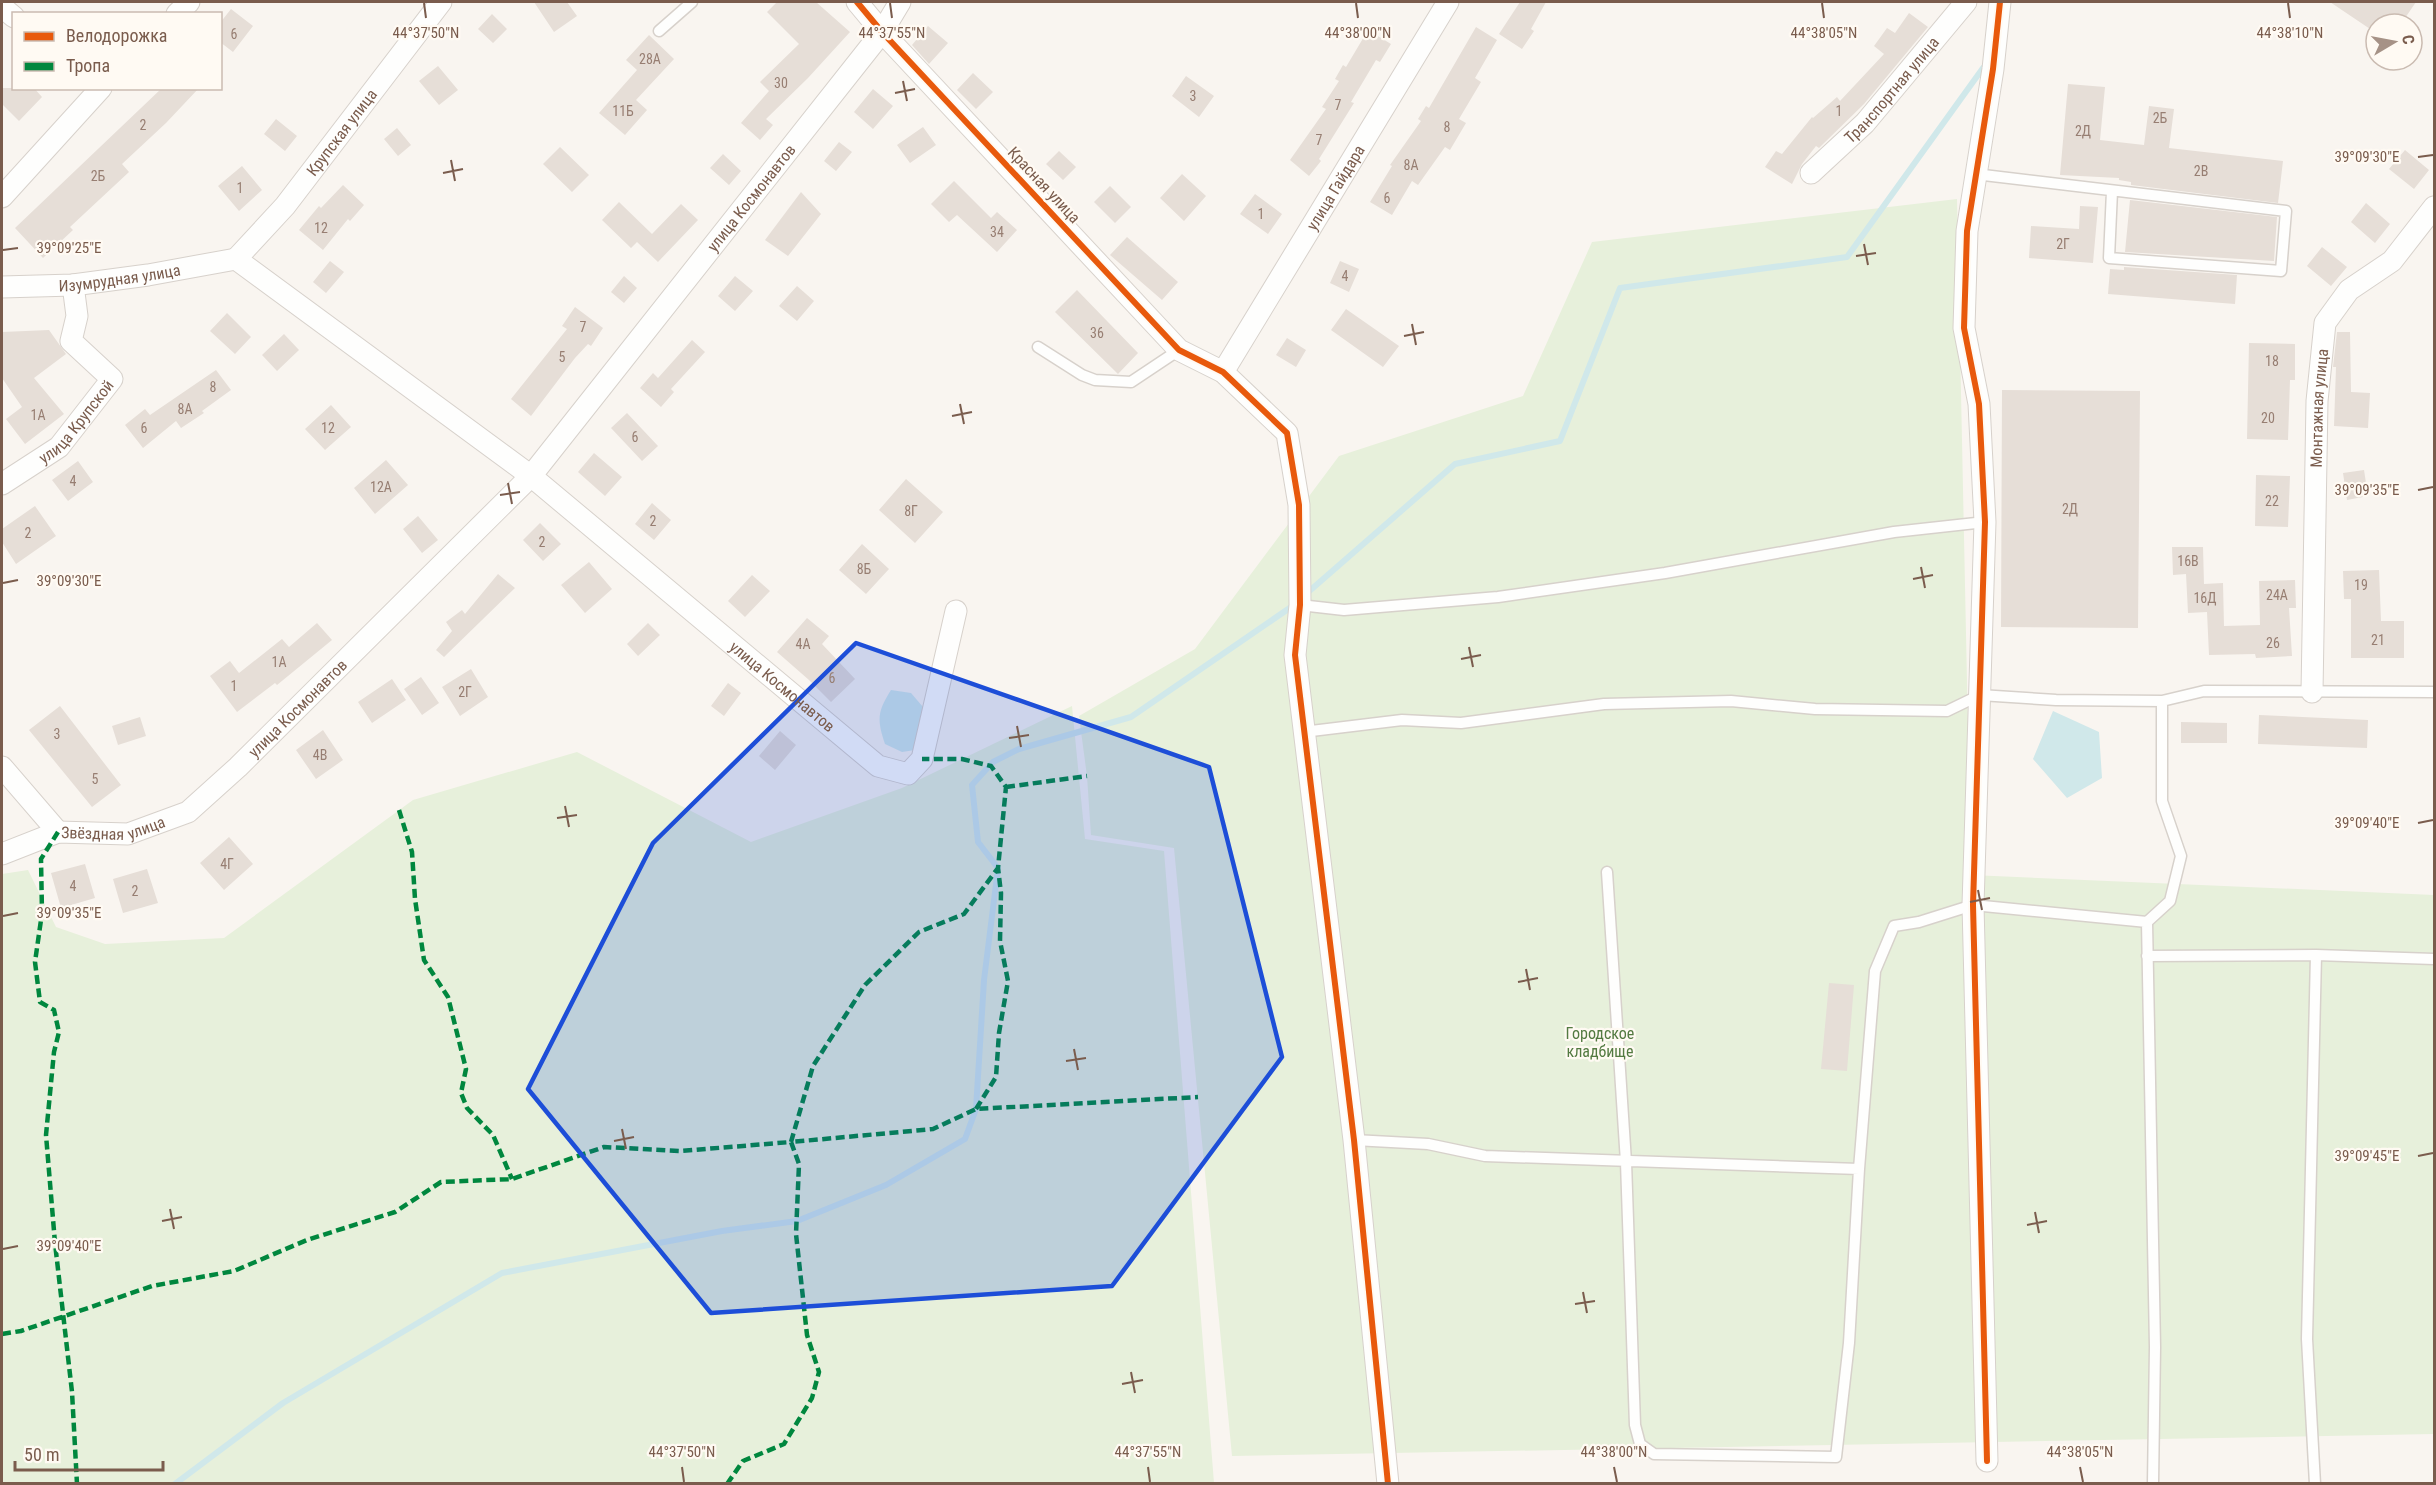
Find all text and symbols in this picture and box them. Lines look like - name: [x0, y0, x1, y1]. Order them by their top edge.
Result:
- legend: [12, 12, 222, 90]
- north arrow: [2364, 12, 2424, 72]
- text: 44°37'50"N: [393, 24, 459, 42]
- text: 44°37'55"N: [859, 24, 925, 42]
- text: 44°38'00"N: [1325, 24, 1391, 42]
- text: 44°38'05"N: [1791, 24, 1857, 42]
- text: 44°38'10"N: [2257, 24, 2323, 42]
- text: Велодорожка: [66, 25, 167, 46]
- house number: 6: [231, 26, 238, 42]
- street label: Транспортная улица: [1840, 33, 1943, 147]
- text: С: [2398, 33, 2418, 46]
- house number: 28А: [639, 51, 661, 67]
- text: Тропа: [66, 55, 110, 76]
- house number: 30: [774, 75, 788, 91]
- street label: Крупская улица: [302, 85, 381, 179]
- house number: 3: [1190, 88, 1196, 104]
- house number: 7: [1335, 97, 1342, 113]
- house number: 11Б: [612, 103, 634, 119]
- house number: 1: [1836, 103, 1842, 119]
- house number: 2Б: [2153, 110, 2168, 126]
- house number: 2: [140, 117, 147, 133]
- house number: 8: [1444, 119, 1451, 135]
- house number: 2Д: [2075, 123, 2091, 139]
- house number: 7: [1316, 132, 1323, 148]
- street label: улица Космонавтов: [703, 140, 799, 255]
- street label: улица Гайдара: [1302, 141, 1368, 233]
- street label: Красная улица: [1004, 143, 1084, 227]
- text: 39°09'30"E: [2335, 148, 2399, 166]
- house number: 8А: [1404, 157, 1418, 173]
- house number: 2В: [2194, 163, 2208, 179]
- house number: 2Б: [91, 168, 106, 184]
- house number: 1: [237, 180, 243, 196]
- house number: 6: [1384, 190, 1391, 206]
- house number: 1: [1258, 206, 1264, 222]
- house number: 12: [314, 220, 328, 236]
- house number: 34: [990, 224, 1004, 240]
- house number: 2Г: [2056, 236, 2070, 252]
- text: 39°09'25"E: [37, 239, 101, 257]
- street label: Изумрудная улица: [58, 260, 182, 295]
- house number: 4: [1342, 268, 1349, 284]
- house number: 7: [580, 319, 587, 335]
- house number: 36: [1090, 325, 1104, 341]
- street label: Монтажная улица: [2306, 348, 2332, 468]
- house number: 5: [559, 349, 566, 365]
- house number: 18: [2265, 353, 2279, 369]
- street label: улица Крупской: [35, 376, 117, 467]
- house number: 8: [210, 379, 217, 395]
- house number: 8А: [178, 401, 192, 417]
- house number: 1А: [31, 407, 45, 423]
- house number: 20: [2261, 410, 2275, 426]
- house number: 6: [141, 420, 148, 436]
- house number: 12: [321, 420, 335, 436]
- house number: 6: [632, 429, 639, 445]
- house number: 4: [70, 473, 77, 489]
- house number: 12А: [370, 479, 392, 495]
- text: 39°09'35"E: [2335, 481, 2399, 499]
- house number: 22: [2265, 493, 2279, 509]
- house number: 2Д: [2062, 501, 2078, 517]
- house number: 8Г: [904, 503, 918, 519]
- house number: 2: [650, 513, 657, 529]
- house number: 2: [25, 525, 32, 541]
- house number: 2: [539, 534, 546, 550]
- house number: 16В: [2177, 553, 2199, 569]
- house number: 8Б: [857, 561, 872, 577]
- text: 39°09'30"E: [37, 572, 101, 590]
- house number: 19: [2354, 577, 2368, 593]
- house number: 24А: [2266, 587, 2288, 603]
- house number: 16Д: [2193, 590, 2217, 606]
- house number: 21: [2371, 632, 2385, 648]
- house number: 26: [2266, 635, 2280, 651]
- house number: 4А: [796, 636, 810, 652]
- street label: улица Космонавтов: [726, 637, 839, 736]
- house number: 1А: [272, 654, 286, 670]
- street label: улица Космонавтов: [244, 655, 351, 761]
- house number: 6: [829, 670, 836, 686]
- house number: 1: [231, 678, 237, 694]
- house number: 2Г: [458, 684, 472, 700]
- house number: 3: [54, 726, 60, 742]
- house number: 4В: [313, 747, 327, 763]
- house number: 5: [92, 771, 99, 787]
- street label: Звёздная улица: [61, 812, 167, 843]
- text: 39°09'40"E: [2335, 814, 2399, 832]
- house number: 4Г: [220, 856, 234, 872]
- house number: 4: [70, 878, 77, 894]
- house number: 2: [132, 883, 139, 899]
- text: 39°09'35"E: [37, 904, 101, 922]
- park label: Городское кладбище: [1566, 1024, 1634, 1061]
- text: 39°09'45"E: [2335, 1147, 2399, 1165]
- text: 39°09'40"E: [37, 1237, 101, 1255]
- scale bar: [15, 1434, 164, 1472]
- text: 44°37'50"N: [649, 1443, 715, 1461]
- text: 44°37'55"N: [1115, 1443, 1181, 1461]
- text: 44°38'00"N: [1581, 1443, 1647, 1461]
- text: 44°38'05"N: [2047, 1443, 2113, 1461]
- text: 50 m: [24, 1444, 59, 1465]

